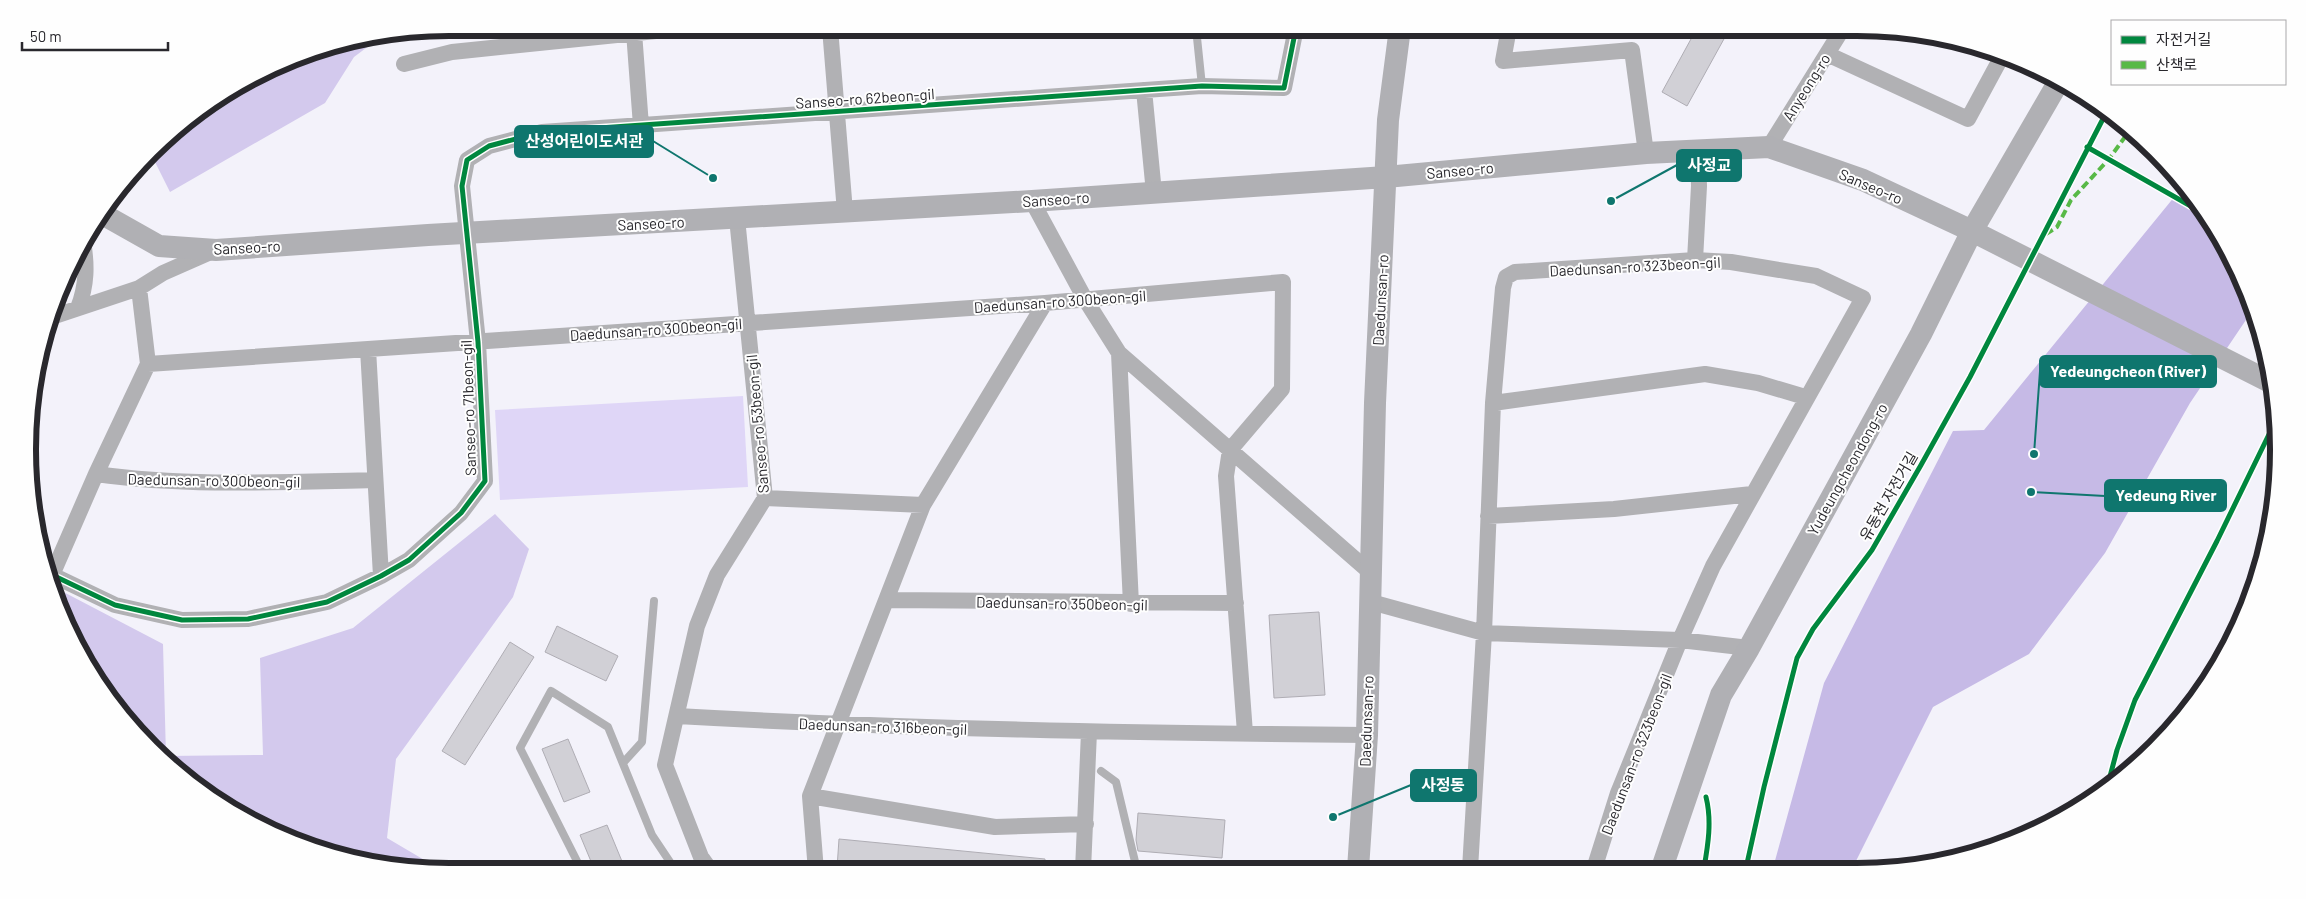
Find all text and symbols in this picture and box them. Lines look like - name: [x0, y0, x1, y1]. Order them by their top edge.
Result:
- scale bar: [22, 20, 169, 52]
- legend: [2111, 20, 2286, 85]
- text: 50 m: [30, 27, 62, 45]
- text: 자전거길: [2156, 30, 2211, 48]
- street label: Anyeong-ro: [1778, 50, 1834, 124]
- text: 산책로: [2156, 55, 2197, 73]
- street label: Sanseo-ro 62beon-gil: [795, 84, 935, 112]
- callout: 산성어린이도서관: [515, 126, 653, 157]
- text: 산성어린이도서관: [525, 131, 643, 150]
- callout: 사정교: [1677, 150, 1741, 181]
- text: 사정교: [1687, 155, 1731, 174]
- street label: Sanseo-ro: [1426, 158, 1494, 182]
- street label: Sanseo-ro: [1836, 165, 1906, 207]
- street label: Sanseo-ro: [1022, 188, 1090, 210]
- street label: Sanseo-ro: [617, 212, 685, 234]
- street label: Sanseo-ro: [213, 236, 281, 258]
- street label: Daedunsan-ro 323beon-gil: [1549, 253, 1721, 279]
- street label: Daedunsan-ro: [1369, 254, 1391, 346]
- street label: Daedunsan-ro 300beon-gil: [973, 286, 1147, 316]
- street label: Daedunsan-ro 300beon-gil: [569, 314, 743, 344]
- street label: Sanseo-ro 71beon-gil: [457, 340, 479, 476]
- street label: Sanseo-ro 53beon-gil: [742, 354, 772, 494]
- callout: Yedeungcheon (River): [2040, 356, 2216, 387]
- text: Yedeungcheon (River): [2050, 361, 2206, 380]
- street label: Yudeungcheondong-ro: [1803, 400, 1891, 538]
- street label: 유동천 자전거길: [1855, 448, 1921, 544]
- street label: Daedunsan-ro 300beon-gil: [128, 469, 300, 491]
- callout: Yedeung River: [2105, 480, 2226, 511]
- text: Yedeung River: [2115, 485, 2217, 504]
- street label: Daedunsan-ro 350beon-gil: [976, 593, 1148, 613]
- street label: Daedunsan-ro 323beon-gil: [1597, 671, 1675, 837]
- street label: Daedunsan-ro: [1355, 675, 1377, 767]
- street label: Daedunsan-ro 316beon-gil: [798, 714, 968, 738]
- callout: 사정동: [1411, 770, 1476, 801]
- text: 사정동: [1421, 775, 1465, 794]

